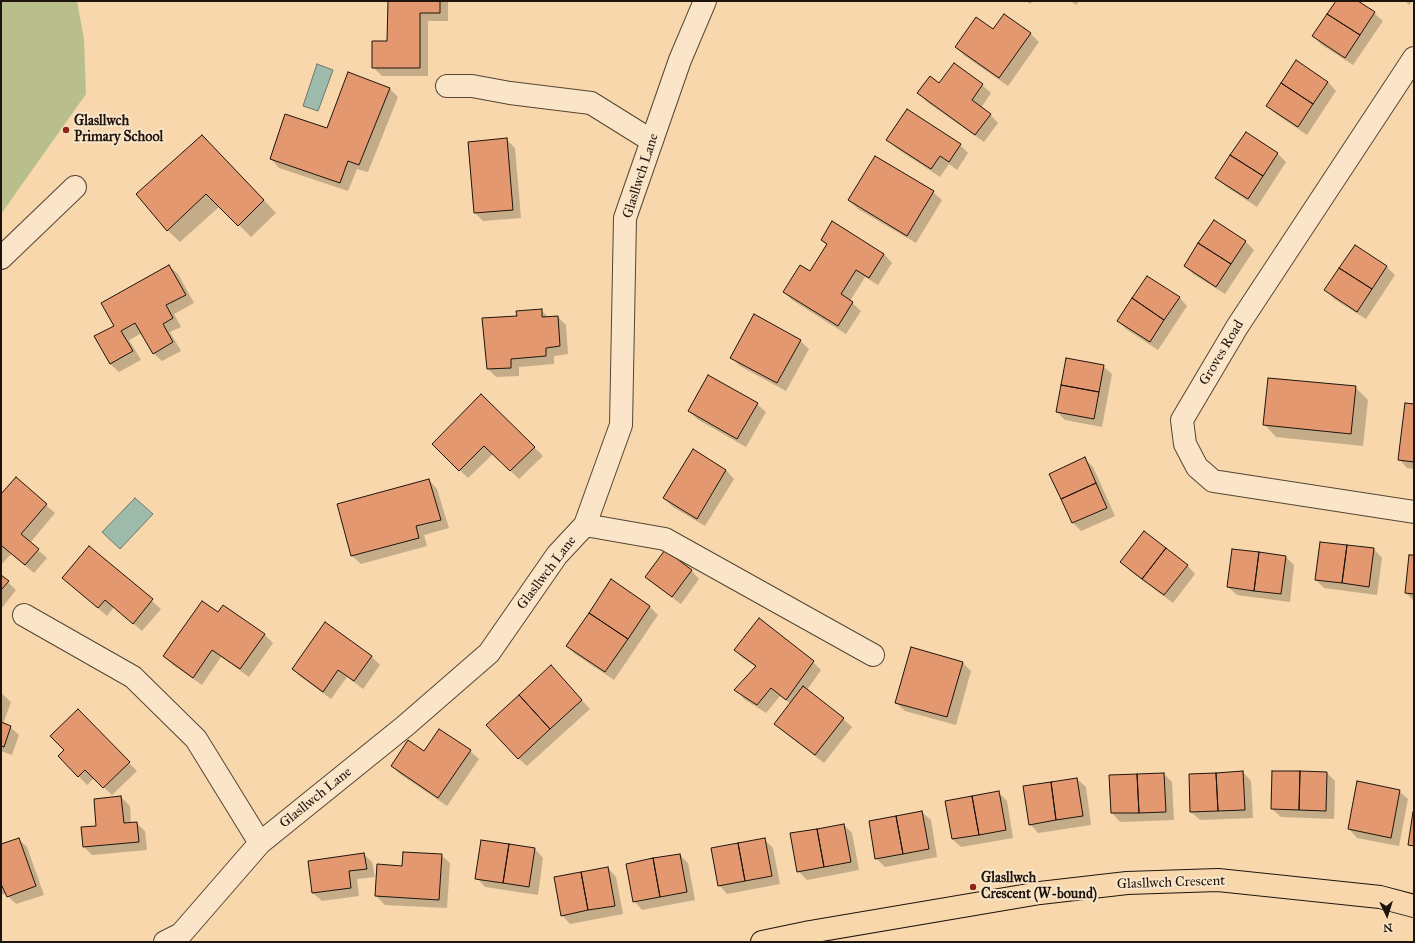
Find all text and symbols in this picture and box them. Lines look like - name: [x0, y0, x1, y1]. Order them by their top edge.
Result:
- place label: Glasllwch Primary School: [74, 114, 163, 146]
- marker: Glasllwch Primary School: [61, 125, 71, 135]
- street label: Glasllwch Lane: [619, 132, 663, 220]
- street label: Groves Road: [1196, 317, 1248, 389]
- street label: Glasllwch Lane: [514, 533, 580, 613]
- street label: Glasllwch Lane: [277, 764, 355, 832]
- place label: Glasllwch Crescent (W-bound): [981, 871, 1097, 904]
- street label: Glasllwch Crescent: [1117, 873, 1225, 893]
- marker: Glasllwch Crescent (W-bound): [968, 882, 978, 892]
- north arrow: [1367, 895, 1407, 935]
- text: N: [1383, 921, 1393, 934]

